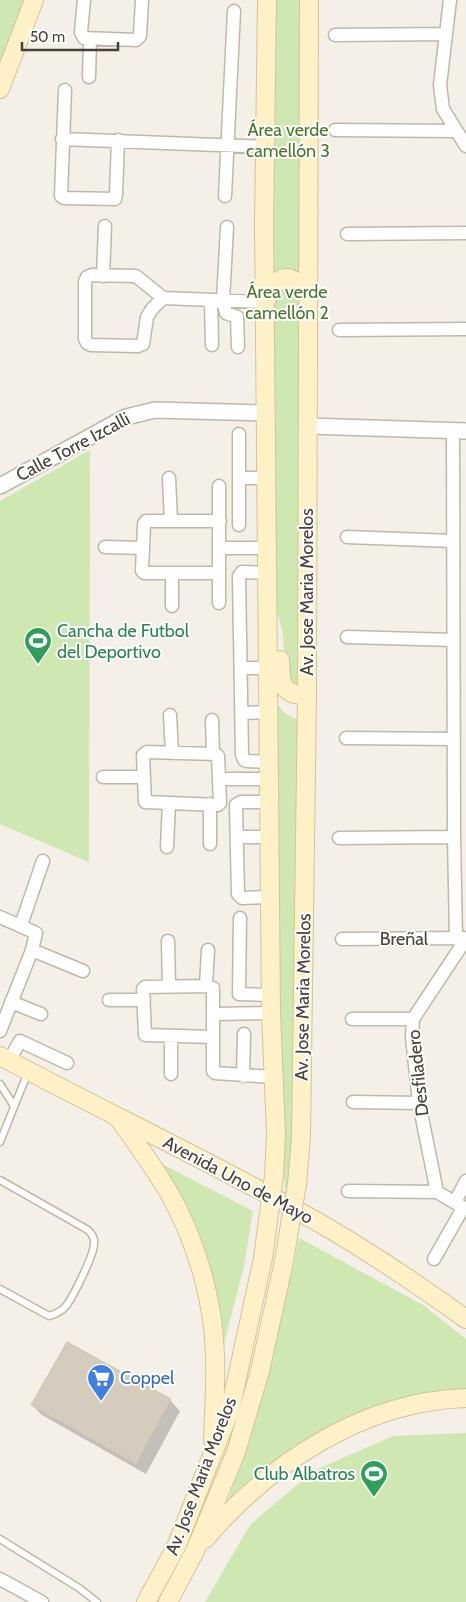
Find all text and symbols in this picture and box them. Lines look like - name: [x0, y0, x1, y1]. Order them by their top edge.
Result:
- scale bar: [22, 20, 119, 52]
- text: 50 m: [30, 28, 65, 46]
- park label: Área verde camellón 3: [246, 119, 330, 162]
- park label: Área verde camellón 2: [245, 281, 329, 324]
- street label: Calle Torre Izcalli: [12, 408, 134, 486]
- street label: Av. Jose Maria Morelos: [296, 508, 318, 676]
- place label: Cancha de Futbol del Deportivo: [57, 620, 190, 663]
- sports icon: Cancha de Futbol del Deportivo: [23, 626, 53, 665]
- street label: Av. Jose Maria Morelos: [291, 913, 315, 1081]
- street label: Breñal: [380, 928, 429, 950]
- street label: Desfiladero: [403, 1029, 433, 1117]
- street label: Avenida Uno de Mayo: [159, 1131, 317, 1229]
- supermarket icon: Coppel: [86, 1363, 116, 1402]
- place label: Coppel: [120, 1367, 175, 1389]
- street label: Av. Jose Maria Morelos: [161, 1394, 241, 1558]
- sports icon: Club Albatros: [359, 1459, 389, 1498]
- place label: Club Albatros: [254, 1463, 355, 1485]

